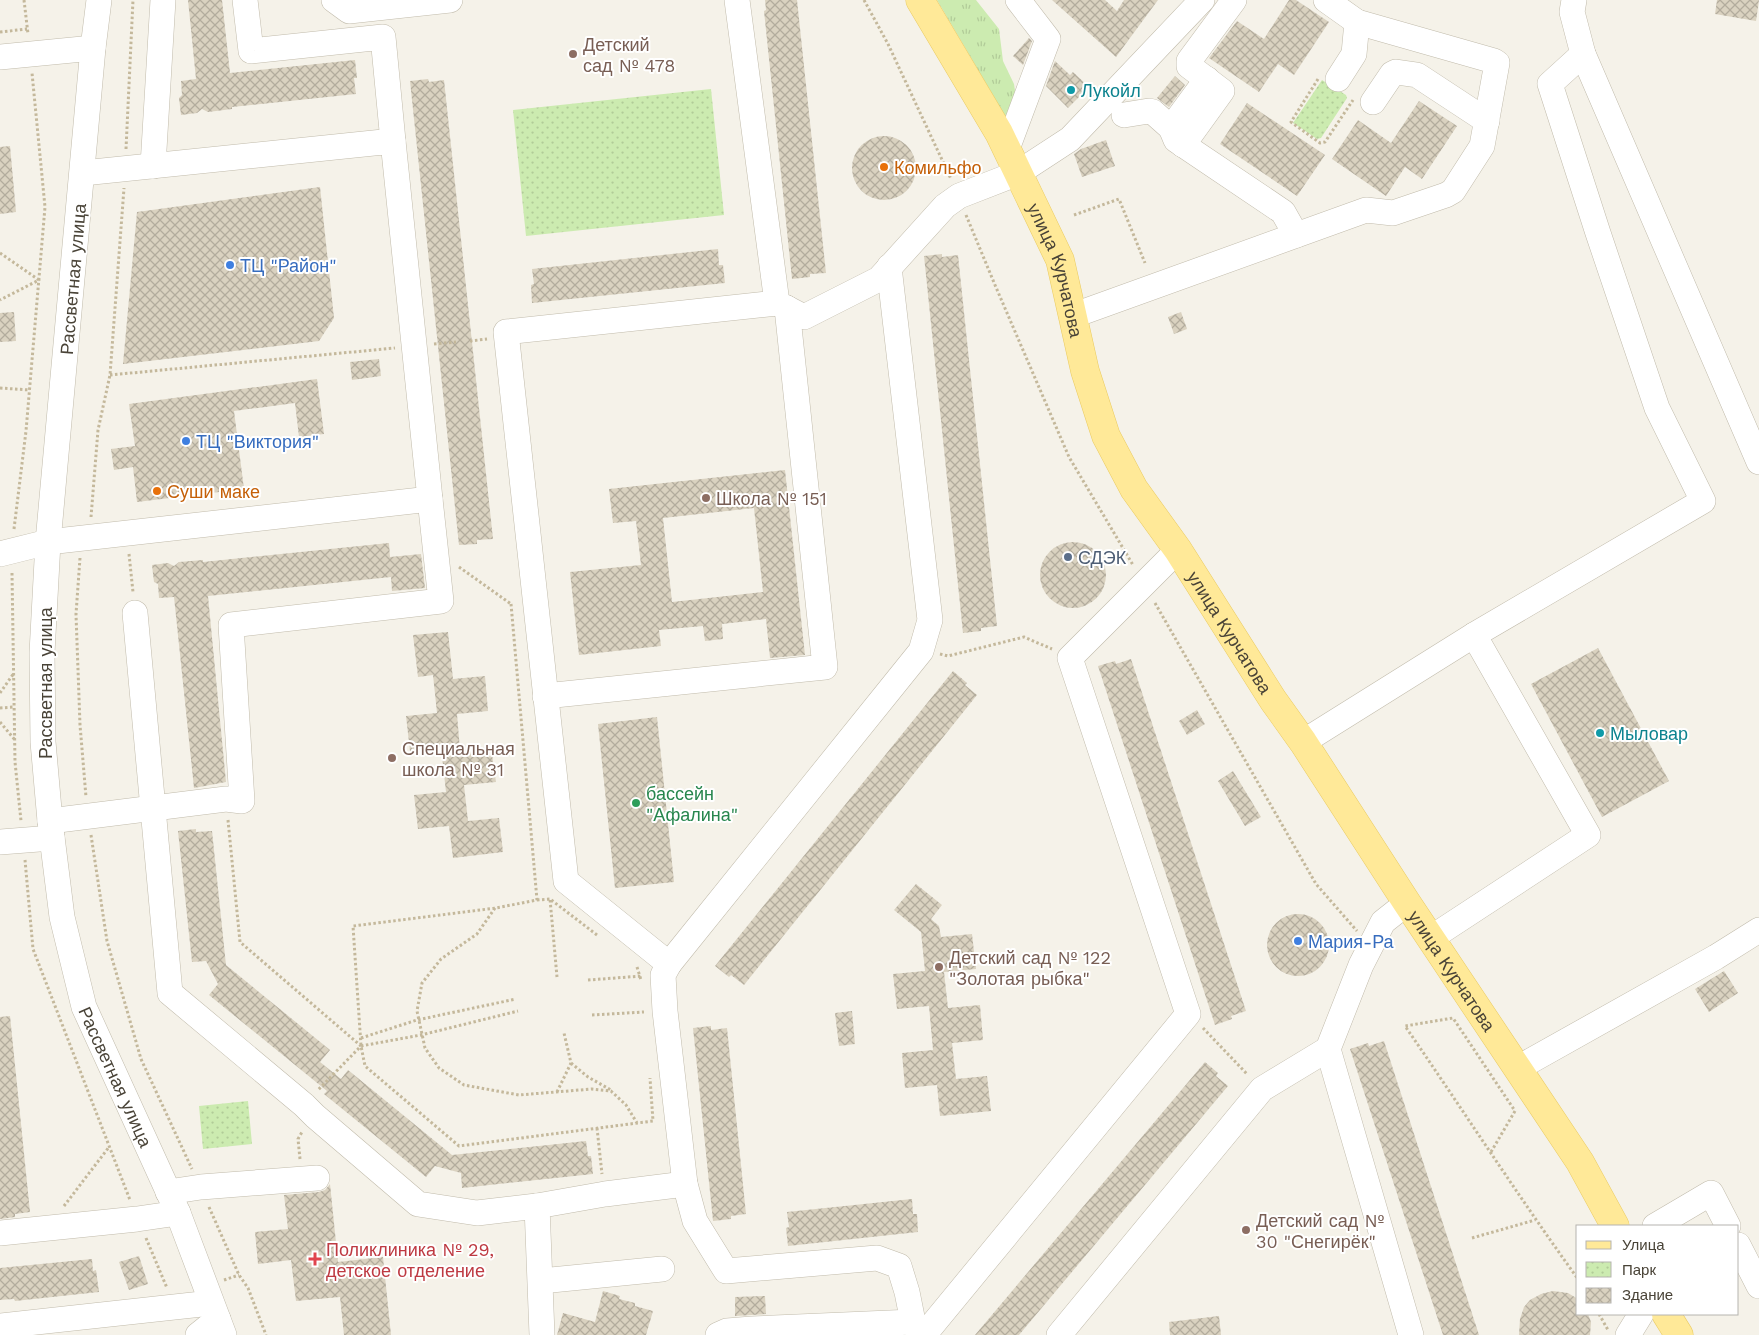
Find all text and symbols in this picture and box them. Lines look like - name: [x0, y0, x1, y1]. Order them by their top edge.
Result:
- place label: Детский сад № 478: [583, 34, 675, 76]
- marker: Детский сад № 478: [567, 48, 579, 60]
- place label: Лукойл: [1081, 80, 1141, 101]
- marker: Лукойл: [1065, 84, 1077, 96]
- place label: Комильфо: [894, 157, 982, 178]
- marker: Комильфо: [878, 161, 890, 173]
- street label: улица Курчатова: [1024, 199, 1088, 340]
- street label: Рассветная улица: [56, 202, 90, 356]
- place label: ТЦ "Район": [240, 255, 336, 276]
- marker: ТЦ "Район": [224, 259, 236, 271]
- place label: ТЦ "Виктория": [196, 431, 319, 452]
- marker: ТЦ "Виктория": [180, 435, 192, 447]
- place label: Суши маке: [167, 481, 260, 502]
- marker: Суши маке: [151, 485, 163, 497]
- place label: Школа № 151: [716, 488, 827, 509]
- marker: Школа № 151: [700, 492, 712, 504]
- place label: СДЭК: [1078, 547, 1127, 568]
- marker: СДЭК: [1062, 551, 1074, 563]
- street label: улица Курчатова: [1183, 567, 1277, 698]
- street label: Рассветная улица: [35, 606, 56, 759]
- place label: Мыловар: [1610, 723, 1688, 744]
- marker: Мыловар: [1594, 727, 1606, 739]
- place label: Специальная школа № 31: [402, 738, 515, 780]
- marker: Специальная школа № 31: [386, 752, 398, 764]
- place label: бассейн "Афалина": [646, 783, 738, 825]
- marker: бассейн "Афалина": [630, 797, 642, 809]
- street label: улица Курчатова: [1404, 906, 1501, 1036]
- place label: Мария-Ра: [1308, 931, 1395, 952]
- marker: Мария-Ра: [1292, 935, 1304, 947]
- place label: Детский сад № 122 "Золотая рыбка": [949, 947, 1111, 989]
- marker: Детский сад № 122 "Золотая рыбка": [933, 961, 945, 973]
- street label: Рассветная улица: [75, 1003, 157, 1151]
- place label: Детский сад № 30 "Снегирёк": [1256, 1210, 1384, 1252]
- marker: Детский сад № 30 "Снегирёк": [1240, 1224, 1252, 1236]
- legend: [1576, 1225, 1739, 1315]
- text: Улица: [1622, 1236, 1665, 1254]
- place label: Поликлиника № 29, детское отделение: [326, 1239, 494, 1281]
- marker: Поликлиника № 29, детское отделение: [308, 1252, 322, 1266]
- text: Парк: [1622, 1261, 1656, 1279]
- text: Здание: [1622, 1286, 1673, 1304]

